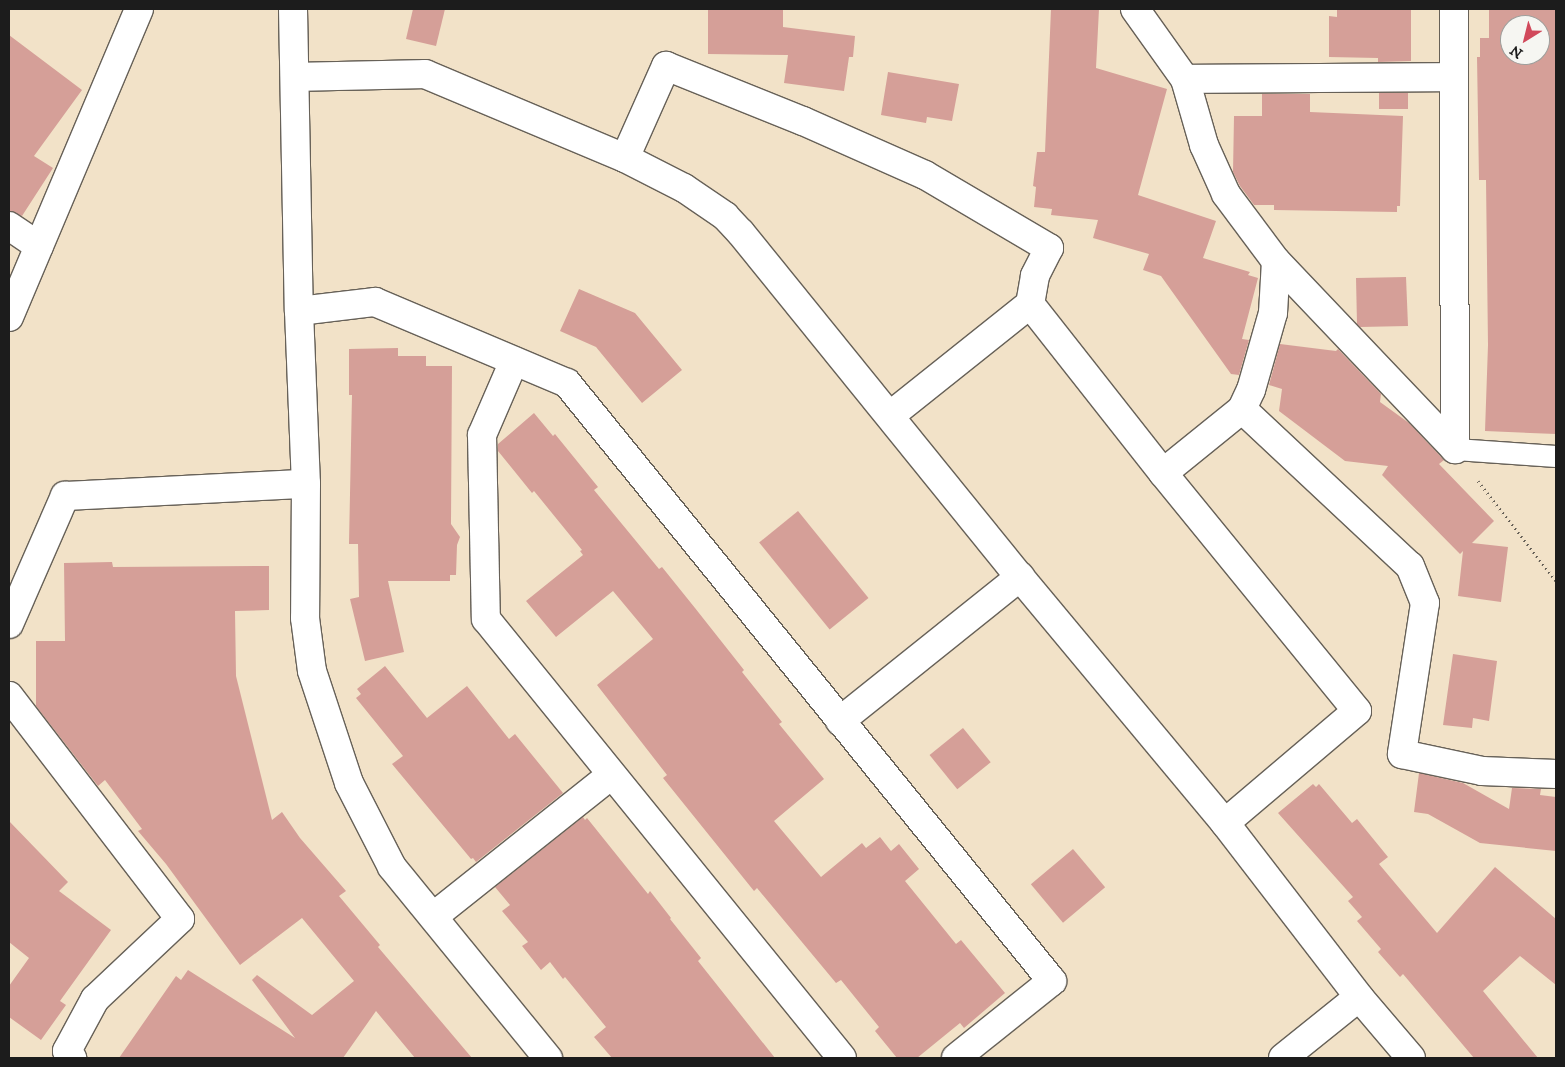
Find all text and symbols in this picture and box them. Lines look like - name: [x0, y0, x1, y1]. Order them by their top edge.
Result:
- north arrow: [1500, 15, 1550, 65]
- text: N: [1507, 41, 1527, 62]

